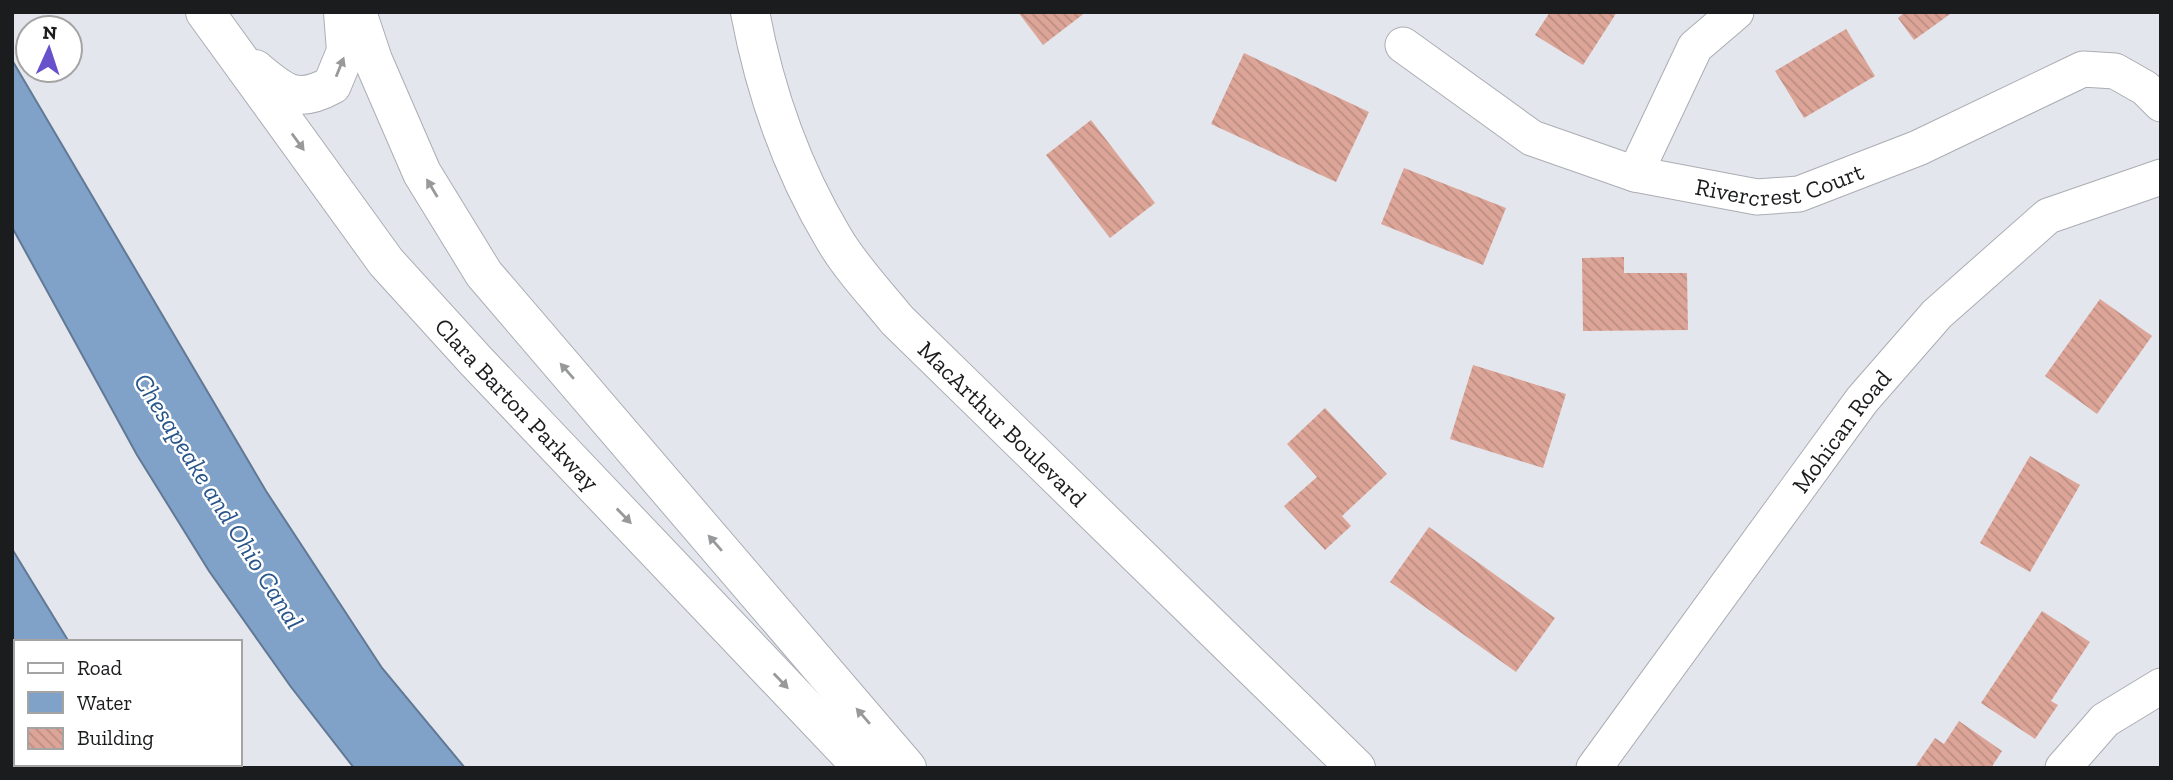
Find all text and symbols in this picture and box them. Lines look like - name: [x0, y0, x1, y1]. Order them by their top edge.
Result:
- north arrow: [14, 14, 84, 84]
- text: N: [42, 21, 58, 44]
- one-way arrow: [334, 57, 345, 78]
- one-way arrow: [291, 132, 306, 150]
- street label: Rivercrest Court: [1693, 156, 1867, 212]
- one-way arrow: [425, 179, 438, 198]
- street label: Clara Barton Parkway: [429, 311, 606, 497]
- street label: MacArthur Boulevard: [912, 335, 1093, 512]
- one-way arrow: [560, 362, 575, 379]
- street label: Mohican Road: [1785, 363, 1897, 498]
- water label: Chesapeake and Ohio Canal: [127, 367, 311, 635]
- one-way arrow: [615, 507, 631, 524]
- one-way arrow: [708, 535, 723, 552]
- legend: [14, 640, 242, 766]
- text: Road: [77, 655, 123, 680]
- one-way arrow: [772, 672, 788, 689]
- text: Water: [77, 690, 132, 715]
- one-way arrow: [855, 707, 871, 725]
- text: Building: [77, 725, 154, 750]

